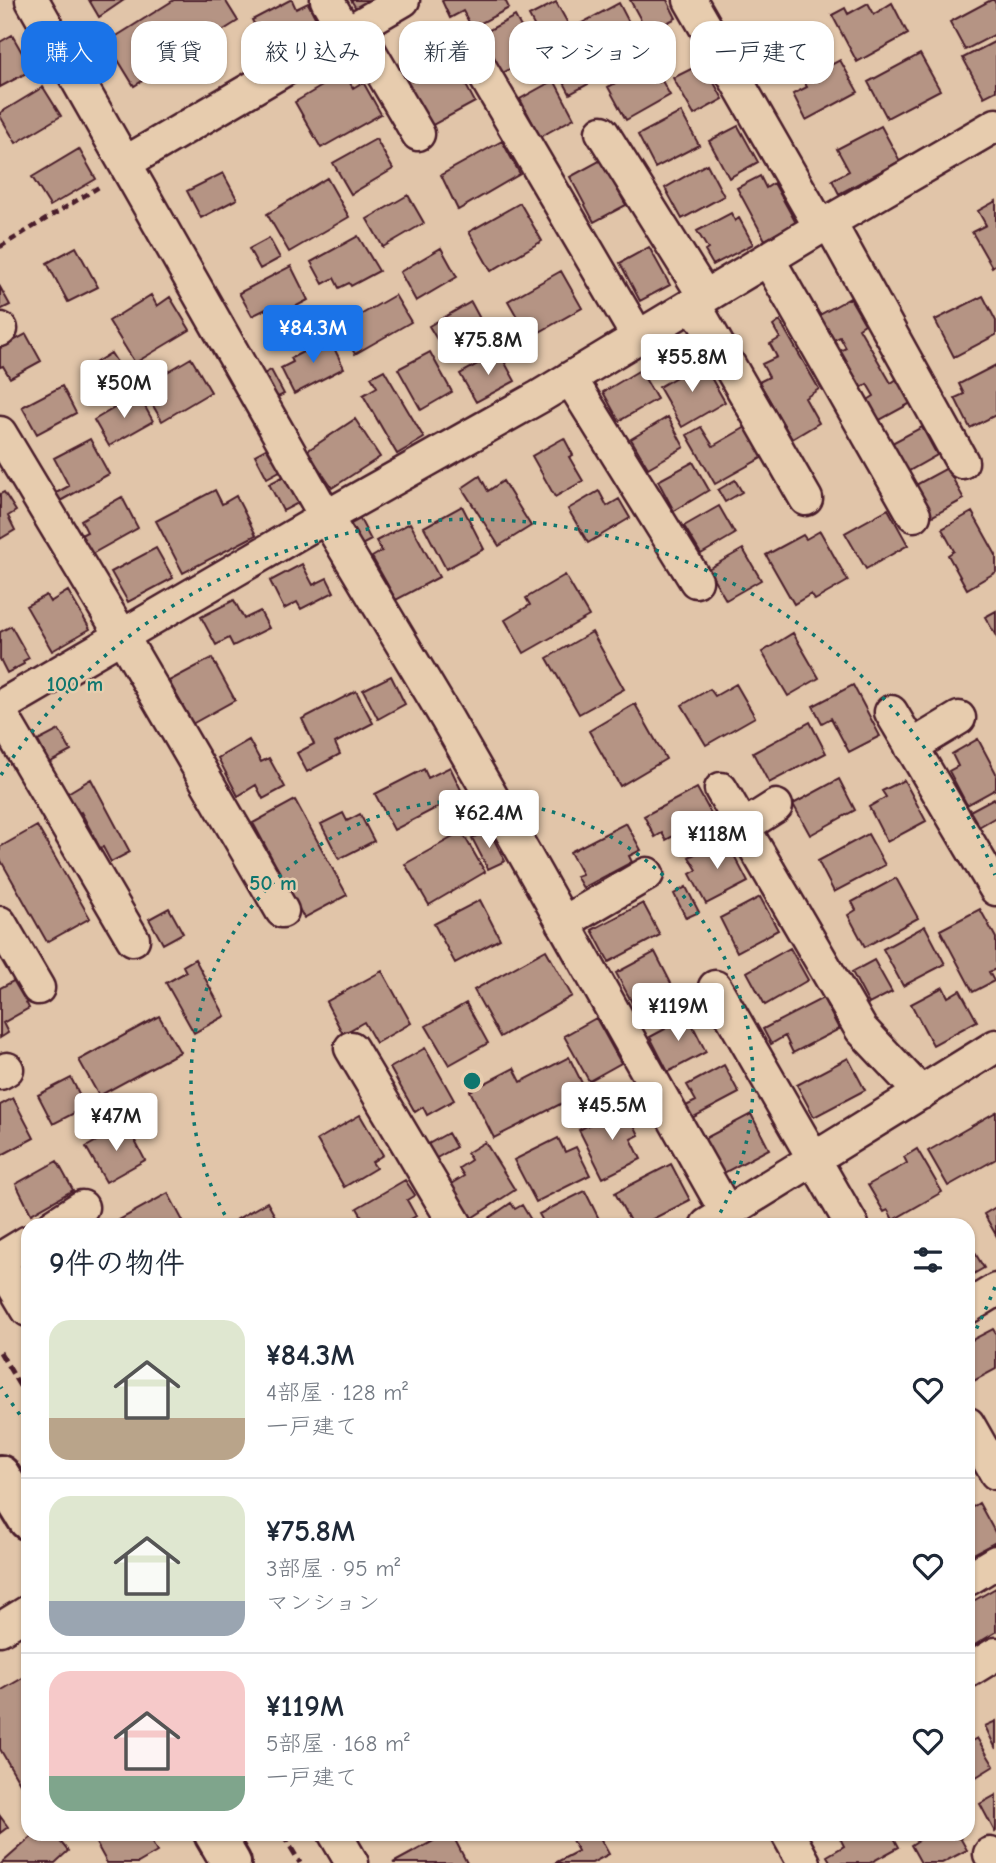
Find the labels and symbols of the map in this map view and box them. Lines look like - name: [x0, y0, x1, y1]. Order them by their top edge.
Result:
- pin: ¥84.3M: [256, 306, 370, 365]
- pin: ¥75.8M: [431, 318, 545, 377]
- pin: ¥55.8M: [635, 334, 749, 394]
- pin: ¥50M: [83, 360, 165, 420]
- text: 100 m: [47, 672, 103, 696]
- pin: ¥62.4M: [432, 790, 546, 850]
- pin: ¥118M: [668, 812, 766, 871]
- text: 50 m: [249, 871, 297, 895]
- pin: ¥119M: [629, 984, 727, 1043]
- centre of rings: [460, 1069, 484, 1093]
- pin: ¥45.5M: [555, 1082, 669, 1142]
- pin: ¥47M: [75, 1094, 157, 1153]

